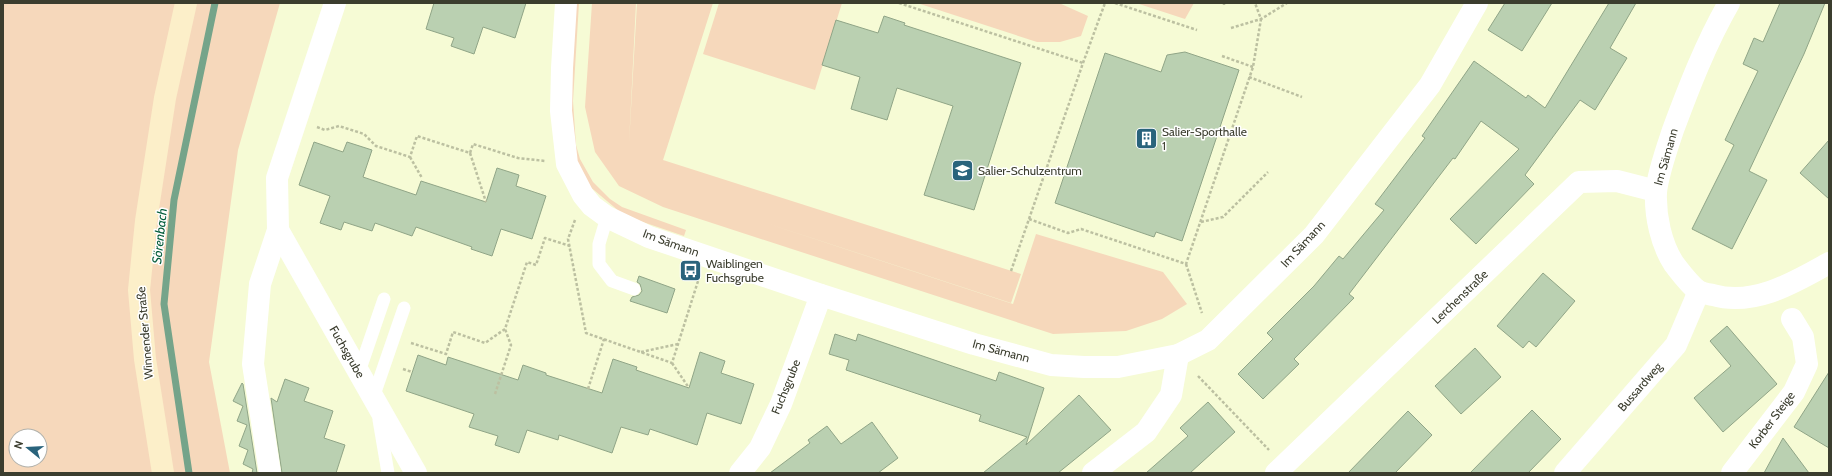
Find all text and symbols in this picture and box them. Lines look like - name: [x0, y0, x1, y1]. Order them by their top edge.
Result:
- place label: Salier-Sporthalle 1: [1162, 124, 1247, 153]
- building icon: Salier-Sporthalle 1: [1133, 126, 1159, 152]
- street label: Im Sämann: [1650, 126, 1681, 187]
- school or university icon: Salier-Schulzentrum: [950, 158, 976, 184]
- place label: Salier-Schulzentrum: [978, 163, 1082, 178]
- water label: Sörenbach: [148, 207, 170, 265]
- street label: Im Sämann: [1277, 217, 1328, 270]
- street label: Im Sämann: [641, 225, 702, 260]
- place label: Waiblingen Fuchsgrube: [706, 256, 764, 285]
- bus stop icon: Waiblingen Fuchsgrube: [677, 258, 703, 284]
- street label: Lerchenstraße: [1429, 266, 1491, 327]
- street label: Winnender Straße: [133, 286, 156, 380]
- street label: Fuchsgrube: [326, 323, 368, 381]
- street label: Im Sämann: [971, 336, 1032, 365]
- street label: Fuchsgrube: [768, 357, 803, 416]
- street label: Bussardweg: [1614, 358, 1666, 414]
- street label: Korber Steige: [1745, 388, 1798, 451]
- north arrow: [8, 428, 48, 468]
- text: N: [11, 439, 26, 451]

